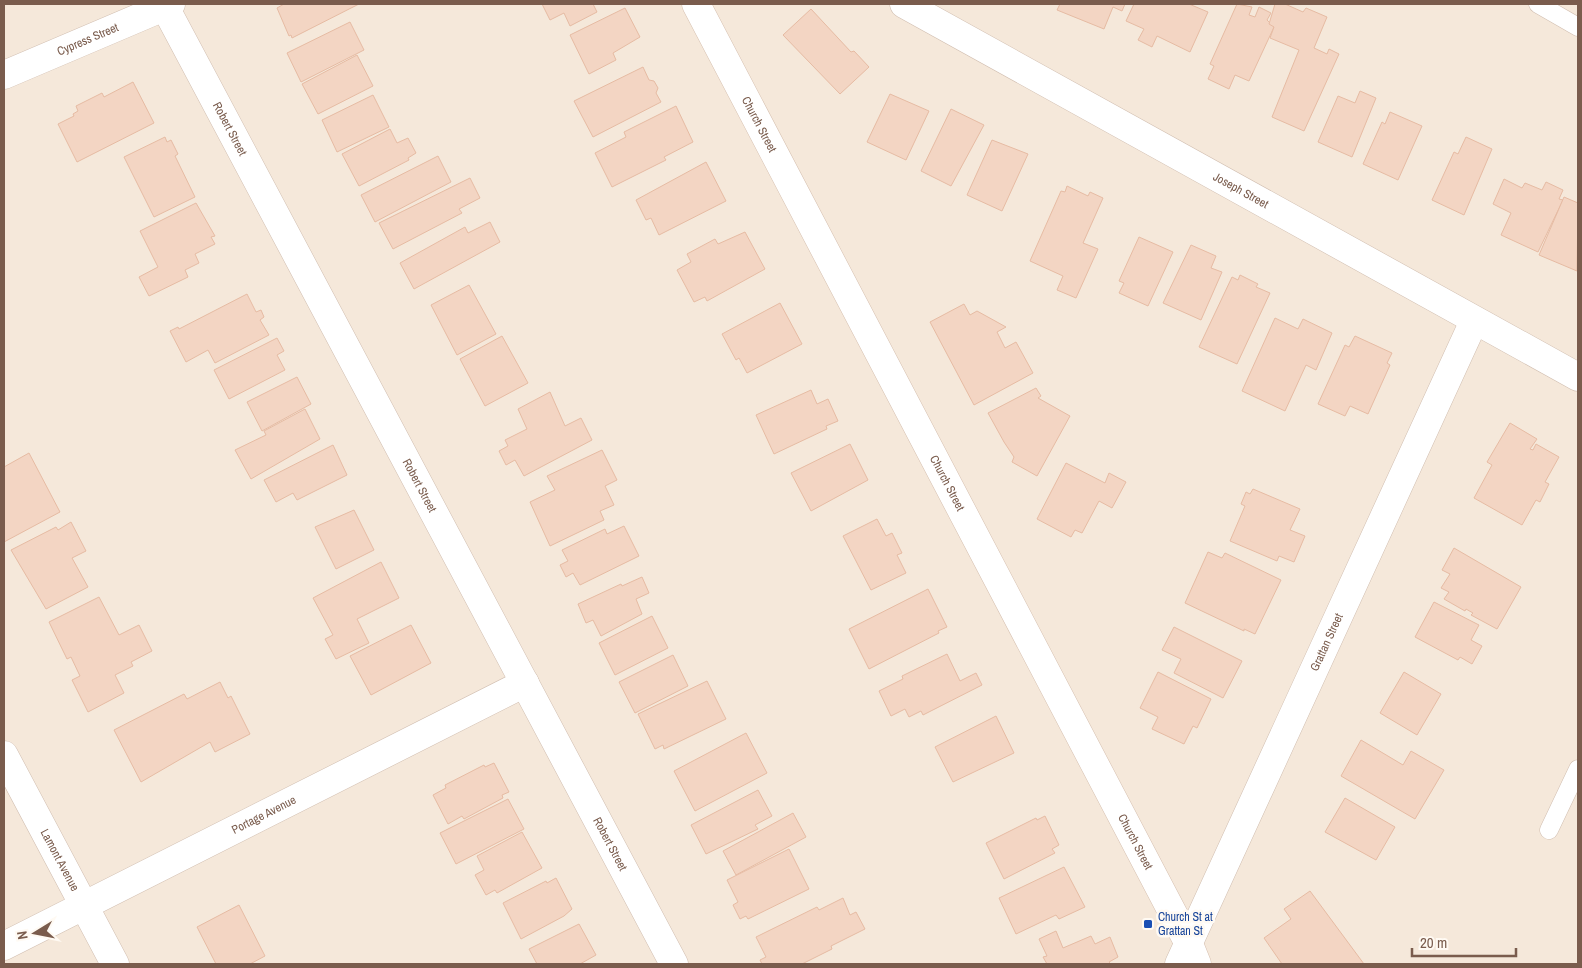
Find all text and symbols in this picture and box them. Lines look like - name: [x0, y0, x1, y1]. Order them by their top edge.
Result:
- street label: Cypress Street: [55, 19, 121, 60]
- street label: Church Street: [738, 94, 780, 155]
- street label: Robert Street: [209, 99, 251, 159]
- street label: Joseph Street: [1210, 169, 1272, 212]
- street label: Church Street: [926, 452, 969, 514]
- street label: Robert Street: [399, 456, 440, 515]
- street label: Grattan Street: [1306, 611, 1347, 674]
- street label: Portage Avenue: [229, 792, 299, 838]
- street label: Church Street: [1114, 811, 1157, 873]
- street label: Robert Street: [589, 814, 631, 874]
- street label: Lamont Avenue: [37, 826, 83, 894]
- north arrow: [10, 908, 60, 958]
- place label: Church St at Grattan St: [1158, 909, 1213, 939]
- marker: Church St at Grattan St: [1142, 918, 1154, 930]
- scale bar: [1412, 926, 1516, 958]
- text: N: [13, 930, 32, 941]
- text: 20 m: [1420, 932, 1447, 953]

